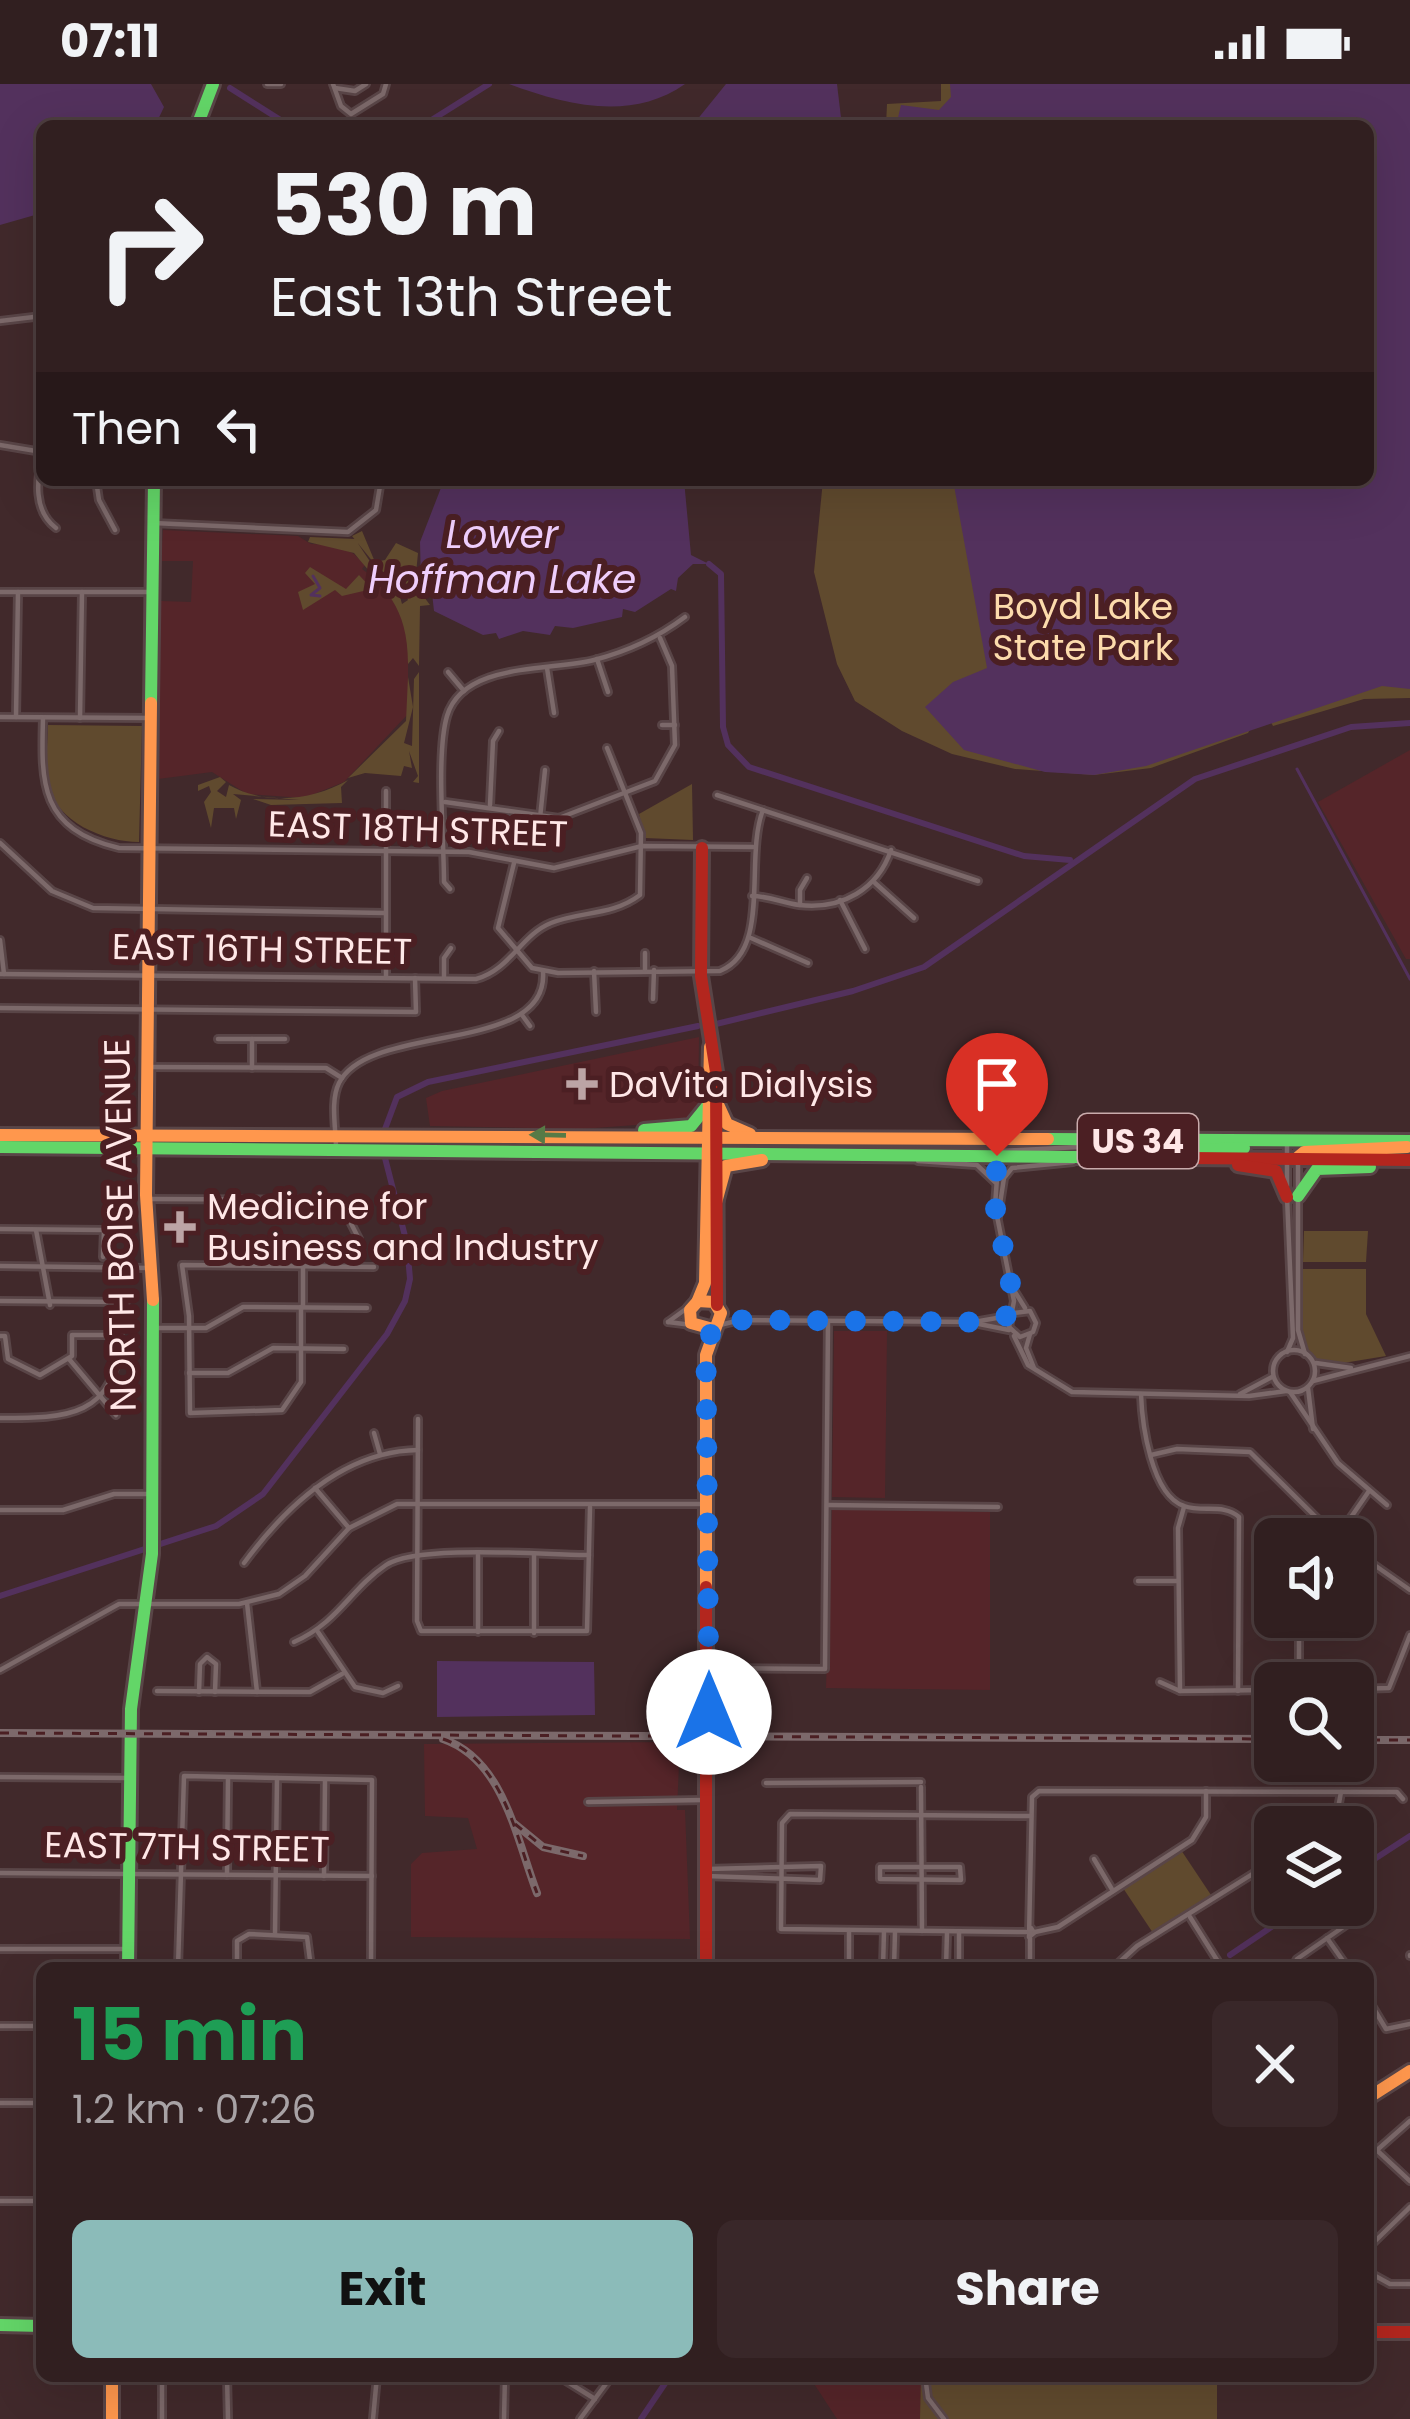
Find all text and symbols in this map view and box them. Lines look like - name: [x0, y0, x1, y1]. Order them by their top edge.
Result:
- text: 07:11: [60, 10, 160, 73]
- text: 530 m: [270, 147, 537, 264]
- icon: right: [72, 168, 228, 324]
- text: East 13th Street: [270, 259, 672, 335]
- icon: left: [206, 396, 272, 462]
- text: Then: [72, 397, 182, 460]
- water label: Lower Hoffman Lake: [368, 507, 636, 607]
- park label: Boyd Lake State Park: [993, 581, 1174, 673]
- street label: EAST 18TH STREET: [267, 798, 569, 860]
- street label: EAST 16TH STREET: [111, 921, 413, 977]
- pin: [946, 1033, 1048, 1156]
- street label: NORTH BOISE AVENUE: [91, 1038, 149, 1412]
- icon: arrive: [964, 1051, 1030, 1117]
- place label: DaVita Dialysis: [609, 1059, 873, 1110]
- marker: DaVita Dialysis: [566, 1068, 598, 1100]
- road number: US 34: [1078, 1114, 1198, 1168]
- one-way arrow: [528, 1125, 566, 1145]
- place label: Medicine for Business and Industry: [207, 1181, 599, 1273]
- marker: Medicine for Business and Industry: [164, 1211, 196, 1243]
- map controls: [1254, 1518, 1374, 1926]
- button: sound: [1254, 1518, 1374, 1638]
- position arrow: [646, 1649, 772, 1775]
- button: search: [1254, 1662, 1374, 1782]
- button: layers: [1254, 1806, 1374, 1926]
- street label: EAST 7TH STREET: [44, 1819, 330, 1875]
- text: 15 min: [72, 1984, 307, 2085]
- button: close: [1212, 2001, 1338, 2127]
- text: 1.2 km · 07:26: [72, 2082, 316, 2137]
- button: Exit: [72, 2220, 693, 2358]
- button: Share: [717, 2220, 1338, 2358]

